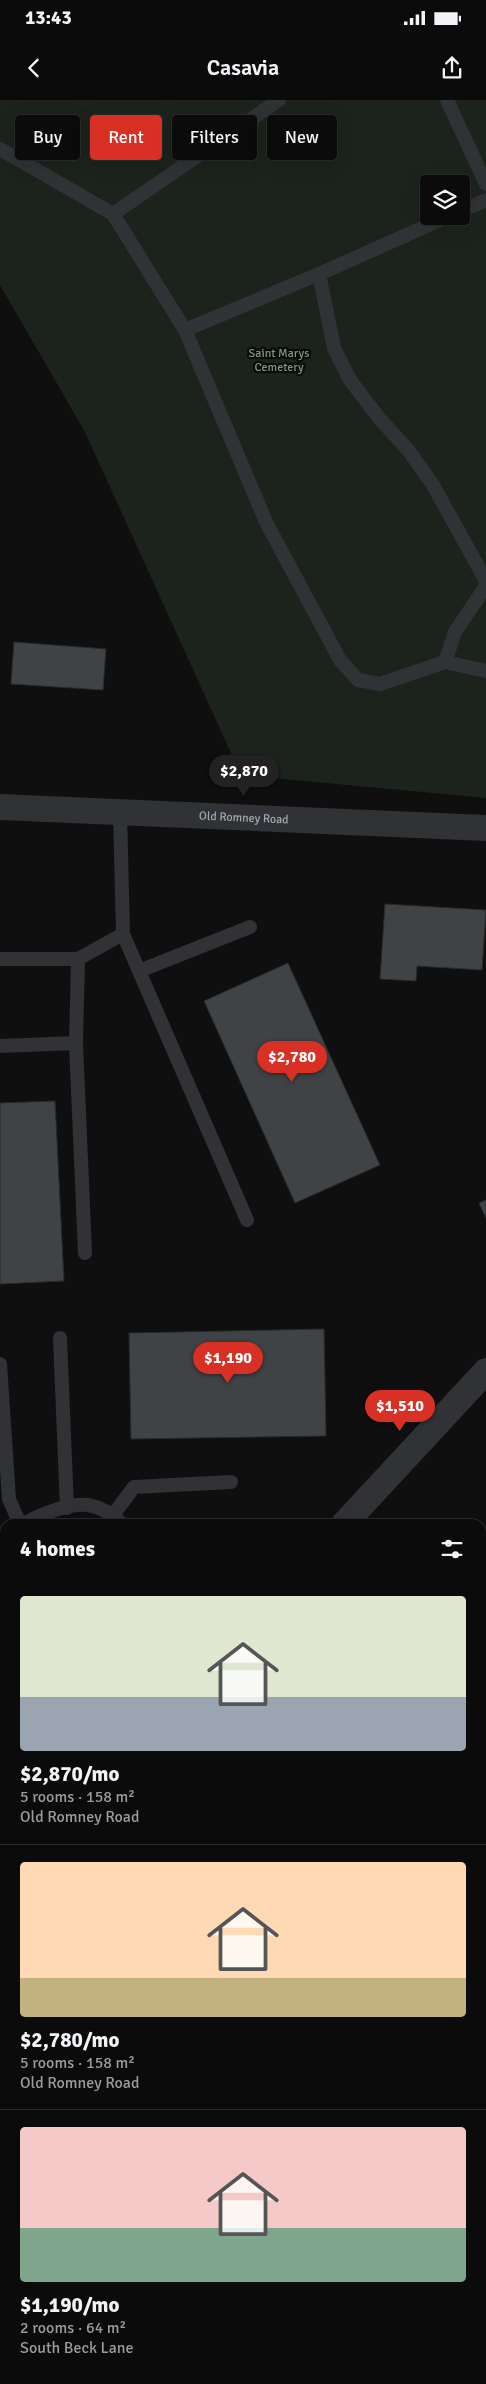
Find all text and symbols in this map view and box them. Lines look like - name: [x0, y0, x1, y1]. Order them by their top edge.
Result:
- text: 13:43: [25, 6, 72, 30]
- icon: back: [20, 54, 48, 82]
- text: Casavia: [207, 54, 279, 81]
- icon: share: [438, 54, 466, 82]
- chip: Buy: [15, 115, 80, 160]
- chip: Rent: [90, 115, 162, 160]
- chip: Filters: [172, 115, 257, 160]
- chip: New: [267, 115, 337, 160]
- map controls: [420, 175, 470, 225]
- button: layers: [420, 175, 470, 225]
- park label: Saint Marys Cemetery: [249, 346, 309, 375]
- pin: $2,870: [203, 754, 285, 797]
- text: $2,870: [220, 761, 268, 781]
- street label: Old Romney Road: [199, 809, 289, 827]
- pin: $2,780: [251, 1040, 333, 1083]
- text: $2,780: [268, 1047, 316, 1067]
- pin: $1,190: [187, 1342, 269, 1384]
- text: $1,190: [204, 1348, 252, 1368]
- pin: $1,510: [359, 1390, 441, 1432]
- text: $1,510: [376, 1396, 424, 1416]
- icon: filters: [438, 1535, 466, 1563]
- text: 4 homes: [20, 1536, 95, 1562]
- icon: home: [198, 1629, 288, 1719]
- text: $2,870/mo: [20, 1761, 119, 1787]
- text: 5 rooms · 158 m²: [20, 1787, 135, 1807]
- text: Old Romney Road: [20, 1807, 139, 1827]
- icon: home: [198, 1894, 288, 1984]
- text: $2,780/mo: [20, 2027, 119, 2053]
- text: 5 rooms · 158 m²: [20, 2053, 135, 2073]
- text: Old Romney Road: [20, 2073, 139, 2093]
- icon: home: [198, 2159, 288, 2249]
- text: $1,190/mo: [20, 2292, 119, 2318]
- text: 2 rooms · 64 m²: [20, 2318, 126, 2338]
- text: South Beck Lane: [20, 2338, 134, 2358]

